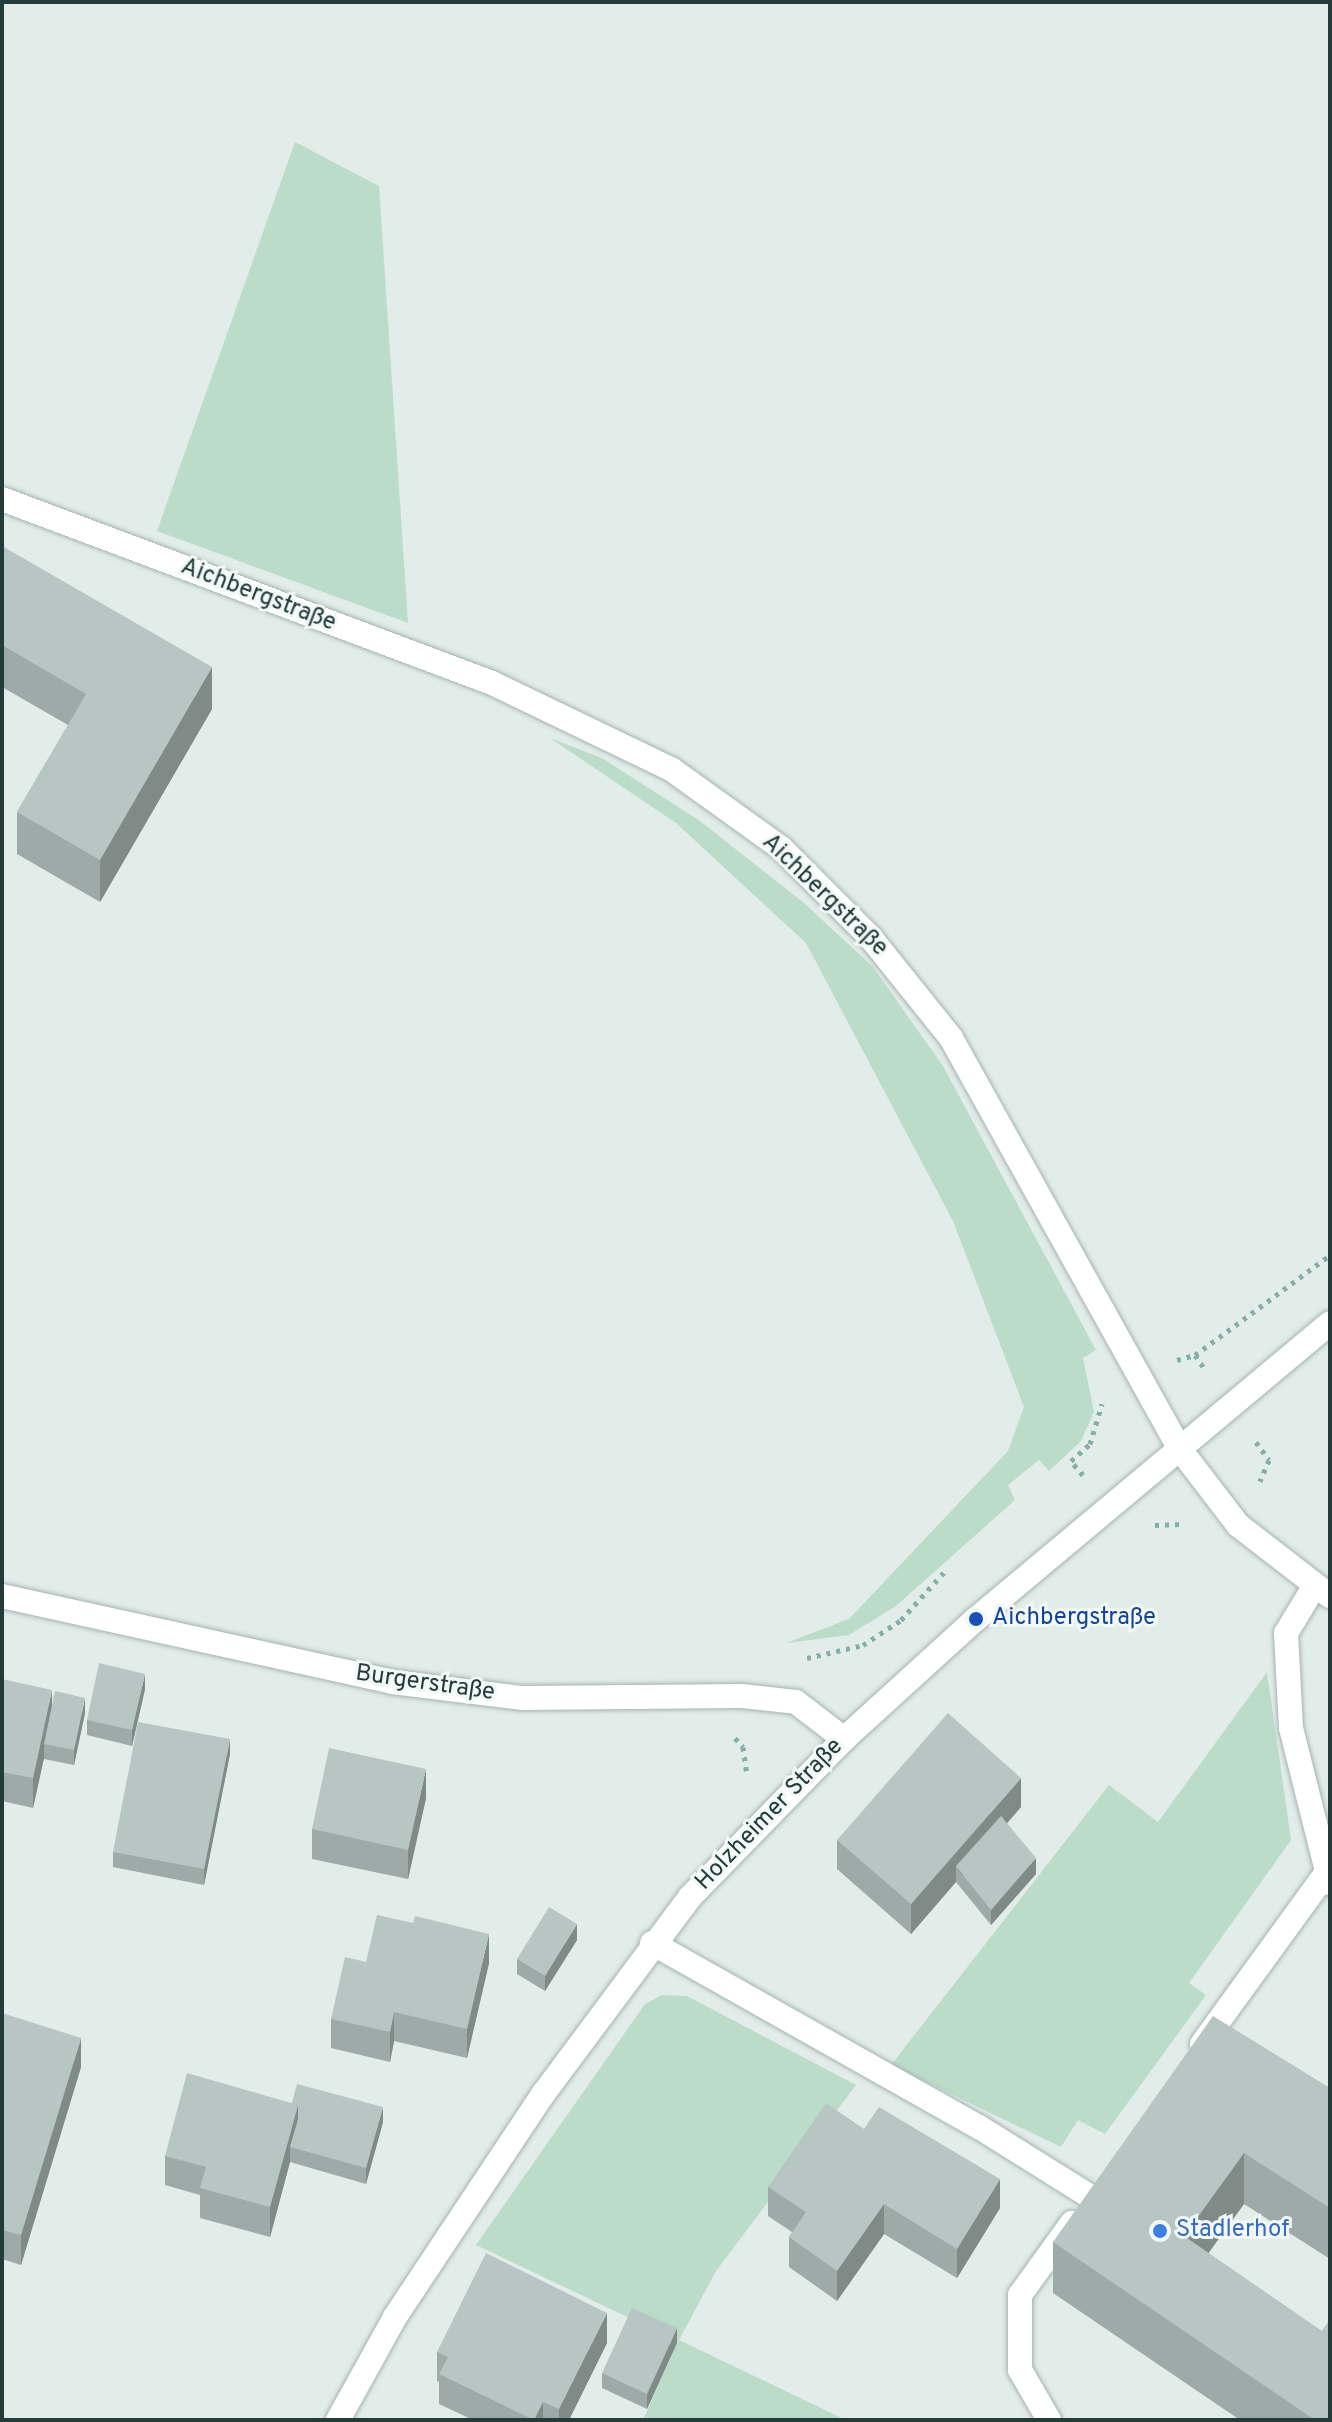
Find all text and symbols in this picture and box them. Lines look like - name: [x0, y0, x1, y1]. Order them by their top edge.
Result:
- street label: Aichbergstraße: [176, 553, 340, 639]
- street label: Aichbergstraße: [755, 829, 893, 963]
- place label: Aichbergstraße: [992, 1605, 1156, 1633]
- marker: Aichbergstraße: [967, 1610, 985, 1628]
- street label: Burgerstraße: [353, 1660, 497, 1708]
- street label: Holzheimer Straße: [690, 1733, 850, 1897]
- place label: Stadlerhof: [1176, 2217, 1289, 2245]
- marker: Stadlerhof: [1151, 2222, 1169, 2240]

